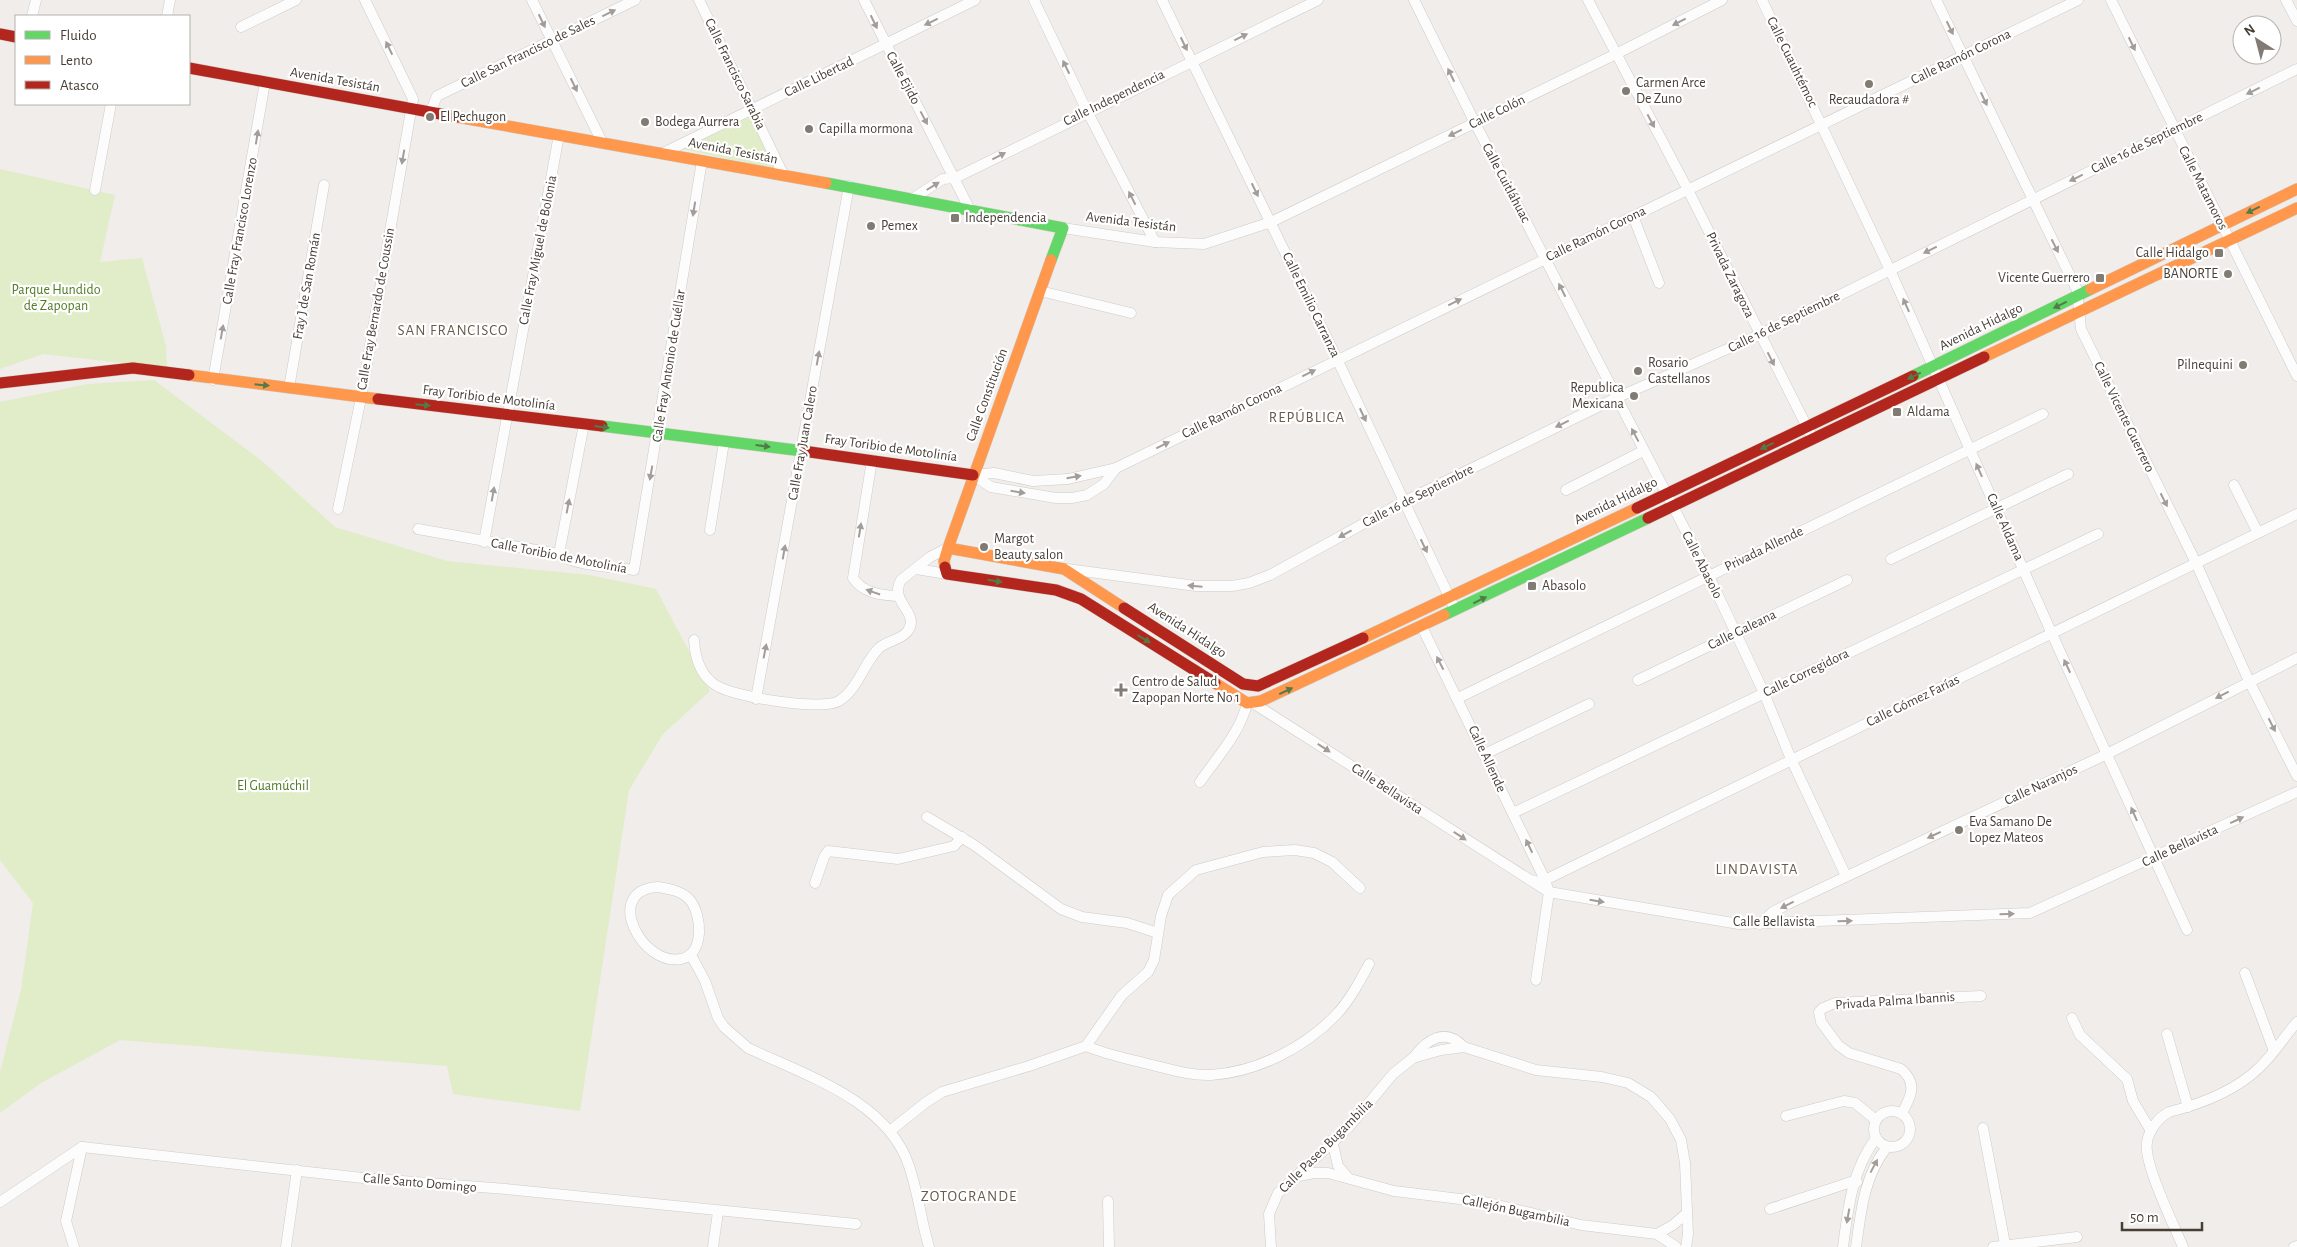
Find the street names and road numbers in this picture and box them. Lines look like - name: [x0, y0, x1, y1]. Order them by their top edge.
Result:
- street label: Calle San Francisco de Sales: [459, 13, 597, 91]
- street label: Calle Cuauhtémoc: [1764, 15, 1820, 110]
- street label: Calle Francisco Sarabia: [702, 16, 768, 132]
- street label: Calle Ramón Corona: [1909, 27, 2014, 87]
- street label: Calle Ejido: [883, 49, 923, 107]
- street label: Calle Libertad: [782, 54, 856, 100]
- street label: Avenida Tesistán: [289, 65, 381, 95]
- street label: Calle Independencia: [1061, 67, 1167, 129]
- street label: Calle Colón: [1467, 92, 1527, 132]
- street label: Calle 16 de Septiembre: [2089, 110, 2205, 176]
- street label: Avenida Tesistán: [687, 135, 779, 167]
- street label: Calle Cuitláhuac: [1479, 141, 1533, 226]
- street label: Calle Matamoros: [2176, 144, 2230, 232]
- street label: Calle Fray Francisco Lorenzo: [220, 156, 260, 306]
- street label: Calle Fray Miguel de Bolonia: [517, 174, 559, 326]
- street label: Calle Ramón Corona: [1544, 204, 1649, 264]
- street label: Avenida Tesistán: [1085, 210, 1177, 234]
- street label: Calle Fray Bernardo de Coussin: [355, 227, 397, 391]
- street label: Privada Zaragoza: [1703, 230, 1757, 321]
- street label: Fray J de San Román: [291, 232, 323, 340]
- street label: Calle Emilio Carranza: [1280, 250, 1343, 360]
- street label: Calle Fray Antonio de Cuéllar: [650, 288, 688, 443]
- street label: Calle 16 de Septiembre: [1726, 289, 1842, 355]
- street label: Avenida Hidalgo: [1937, 301, 2025, 353]
- street label: Calle Constitución: [964, 347, 1010, 443]
- street label: Calle Vicente Guerrero: [2091, 359, 2157, 475]
- street label: Calle Ramón Corona: [1180, 381, 1285, 441]
- street label: Fray Toribio de Motolinía: [422, 383, 557, 413]
- street label: Calle Fray Juan Calero: [786, 384, 820, 501]
- street label: Fray Toribio de Motolinía: [824, 432, 959, 464]
- street label: Calle 16 de Septiembre: [1360, 462, 1476, 530]
- street label: Avenida Hidalgo: [1572, 475, 1660, 527]
- street label: Calle Aldama: [1984, 491, 2026, 563]
- street label: Privada Allende: [1722, 524, 1806, 574]
- street label: Calle Abasolo: [1679, 529, 1725, 601]
- street label: Calle Toribio de Motolinía: [490, 536, 629, 576]
- street label: Avenida Hidalgo: [1145, 599, 1229, 661]
- street label: Calle Galeana: [1706, 607, 1779, 653]
- street label: Calle Corregidora: [1761, 646, 1852, 700]
- street label: Calle Gómez Farías: [1864, 672, 1962, 730]
- street label: Calle Allende: [1465, 723, 1509, 795]
- street label: Calle Bellavista: [1349, 761, 1426, 817]
- street label: Calle Naranjos: [2002, 762, 2080, 808]
- street label: Calle Bellavista: [2140, 822, 2221, 870]
- street label: Calle Bellavista: [1733, 915, 1815, 929]
- street label: Privada Palma Ibannis: [1835, 990, 1955, 1012]
- street label: Calle Paseo Bugambilia: [1276, 1096, 1376, 1196]
- street label: Calle Santo Domingo: [363, 1171, 478, 1195]
- street label: Callejón Bugambilia: [1461, 1193, 1572, 1229]

